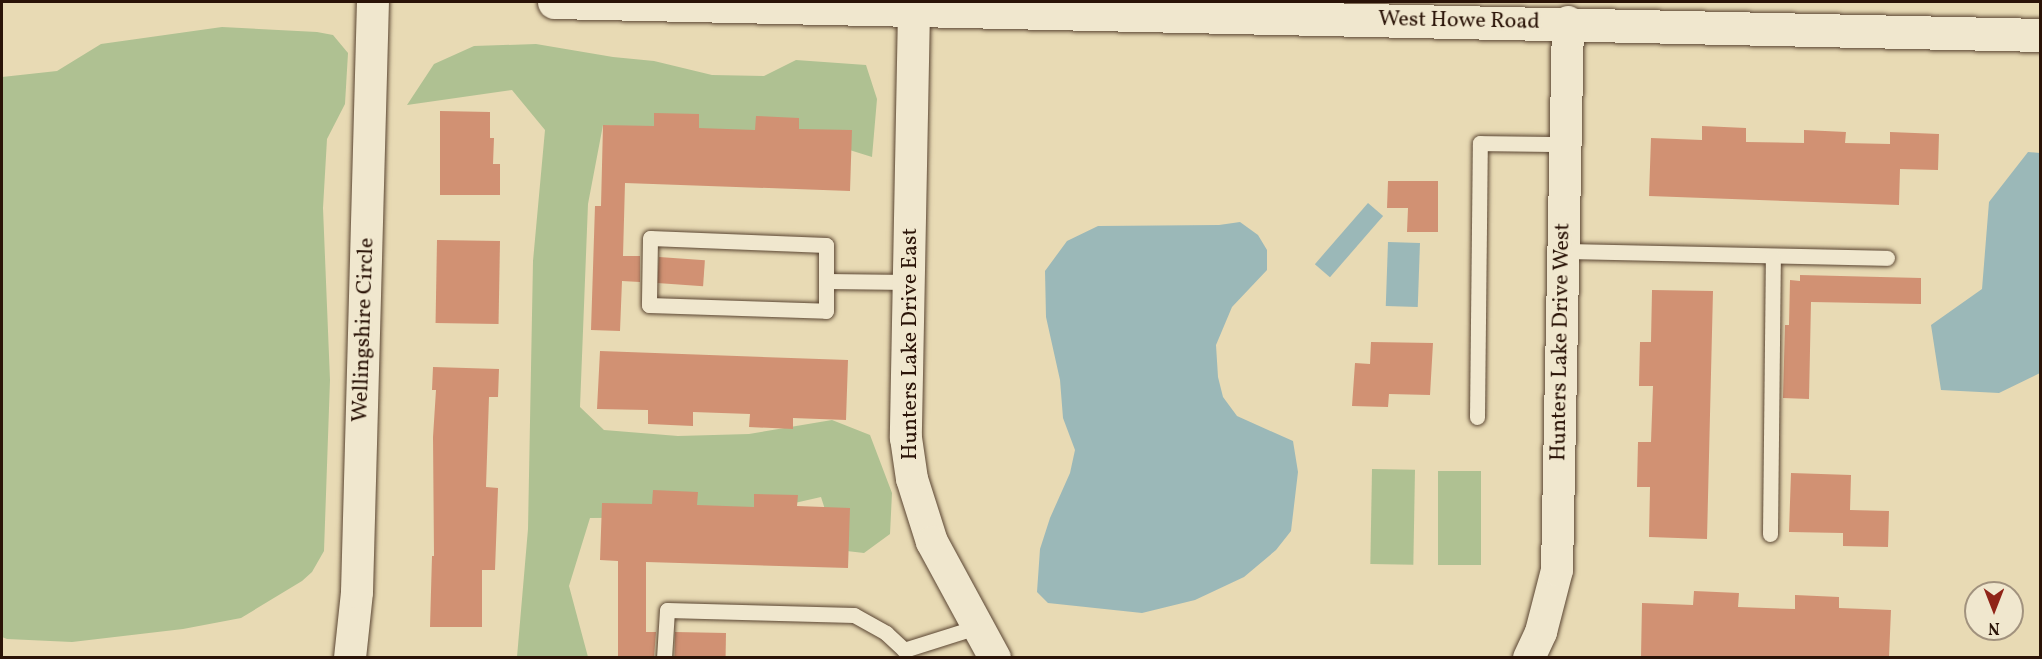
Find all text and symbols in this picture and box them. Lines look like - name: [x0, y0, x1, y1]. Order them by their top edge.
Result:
- street label: West Howe Road: [1378, 6, 1540, 36]
- street label: Hunters Lake Drive West: [1546, 222, 1576, 462]
- street label: Hunters Lake Drive East: [898, 228, 924, 460]
- street label: Wellingshire Circle: [348, 237, 380, 423]
- north arrow: [1964, 581, 2024, 641]
- text: N: [1988, 616, 2000, 638]

